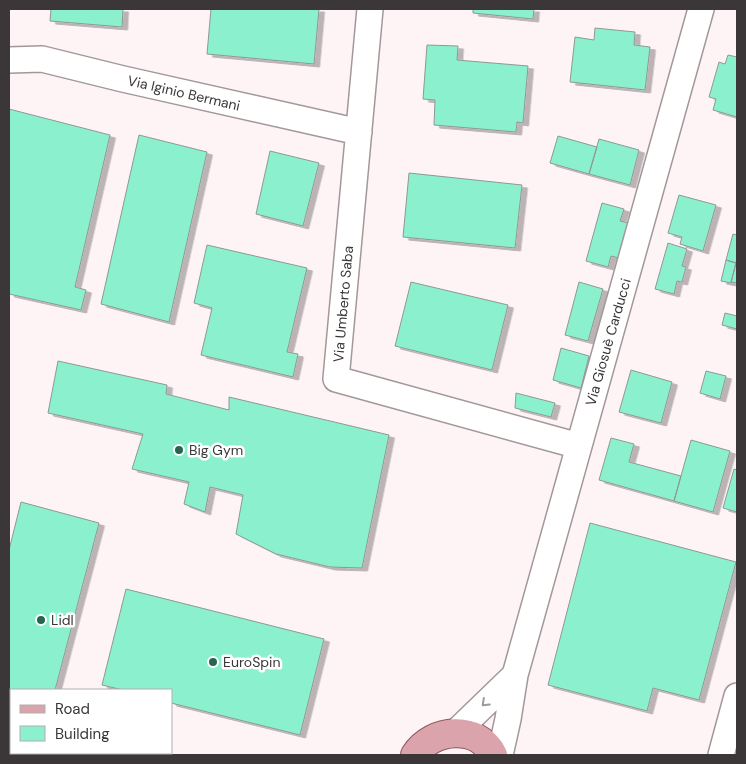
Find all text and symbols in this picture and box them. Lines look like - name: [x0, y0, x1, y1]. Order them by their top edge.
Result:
- street label: Via Iginio Bermani: [126, 71, 242, 115]
- street label: Via Umberto Saba: [329, 245, 357, 363]
- street label: Via Giosuè Carducci: [581, 276, 635, 408]
- place label: Big Gym: [189, 441, 243, 459]
- marker: Big Gym: [173, 444, 185, 456]
- place label: Lidl: [51, 611, 74, 629]
- marker: Lidl: [35, 614, 47, 626]
- place label: EuroSpin: [223, 653, 280, 671]
- marker: EuroSpin: [207, 656, 219, 668]
- legend: [10, 689, 172, 754]
- one-way arrow: [481, 697, 490, 706]
- text: Road: [55, 699, 90, 719]
- text: Building: [55, 724, 110, 744]

